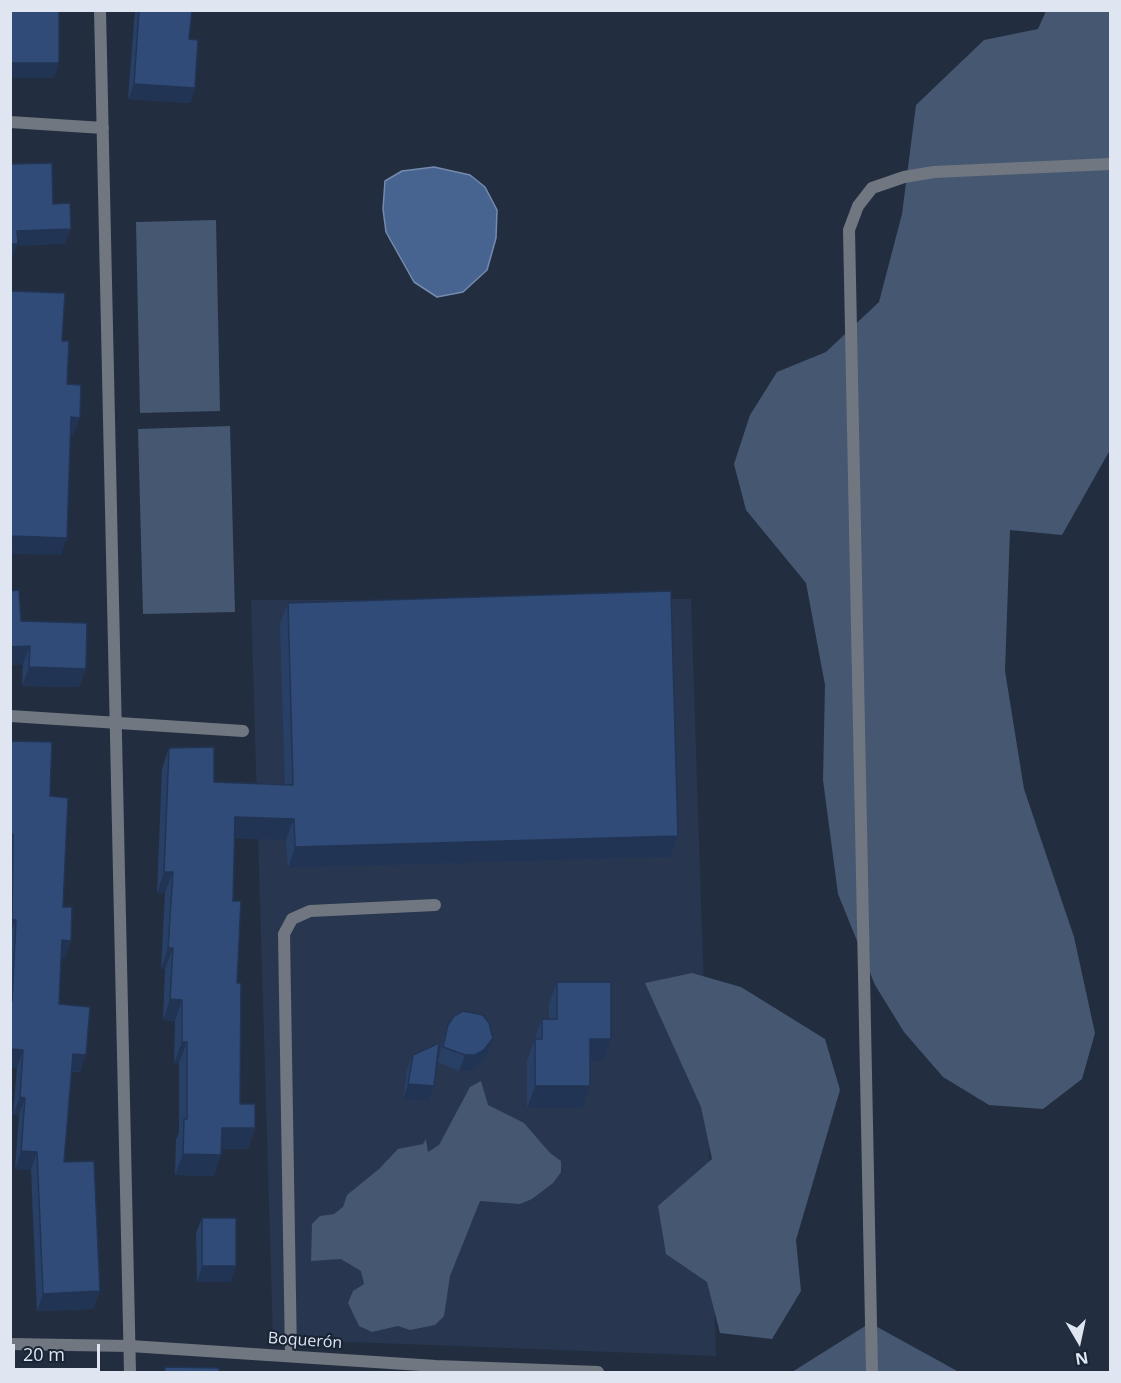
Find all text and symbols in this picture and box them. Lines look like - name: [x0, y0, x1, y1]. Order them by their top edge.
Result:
- north arrow: [1049, 1311, 1109, 1371]
- street label: Boquerón: [267, 1329, 343, 1353]
- scale bar: [15, 1332, 104, 1370]
- text: 20 m: [23, 1342, 65, 1366]
- text: N: [1074, 1347, 1090, 1371]

